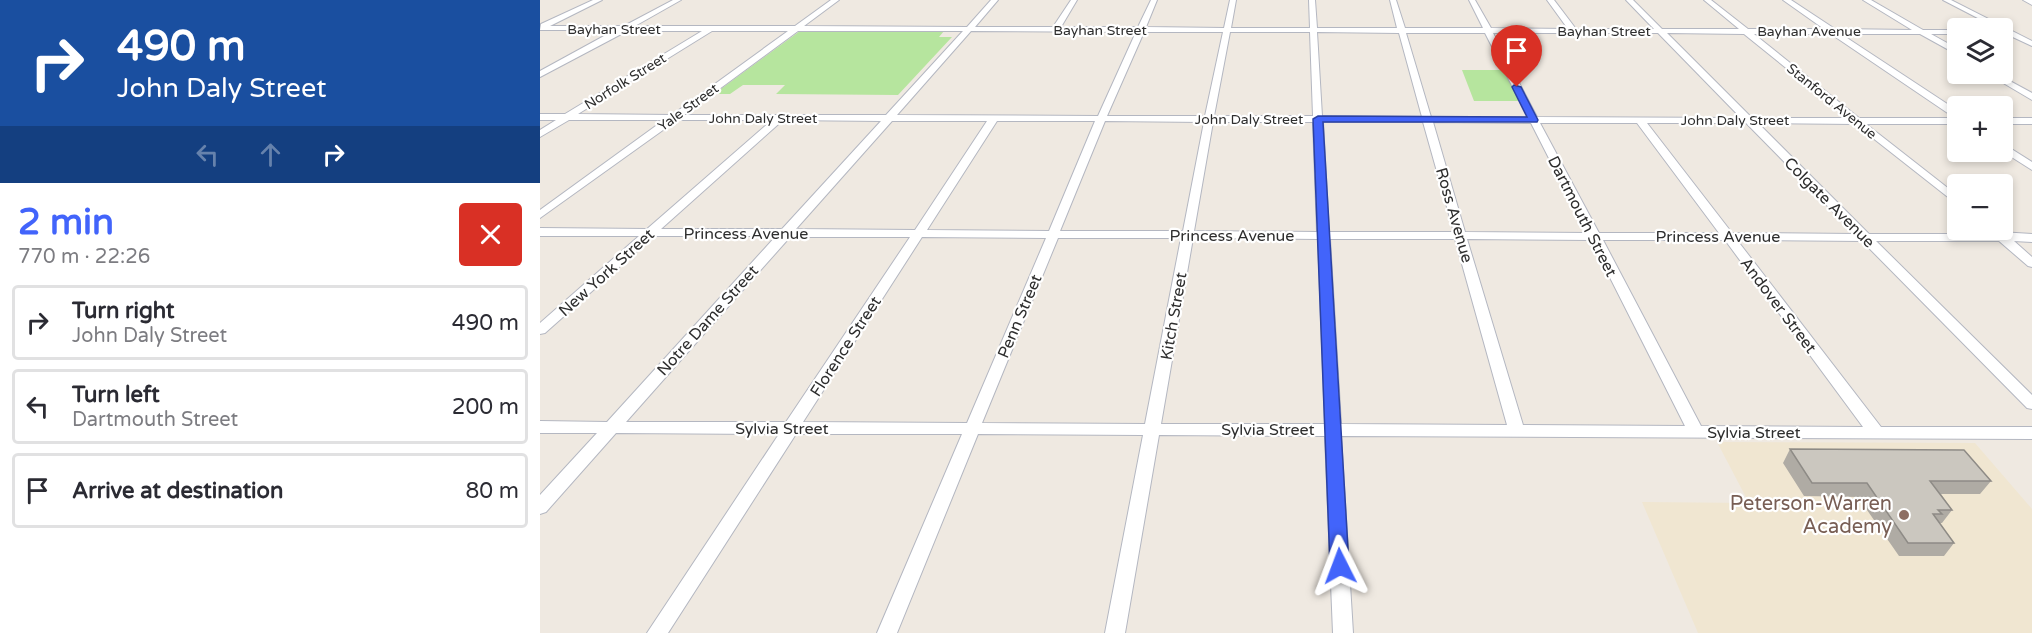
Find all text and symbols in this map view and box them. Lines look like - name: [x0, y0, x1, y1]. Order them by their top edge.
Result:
- map controls: [1947, 18, 2013, 240]
- button: layers: [1947, 18, 2013, 84]
- text: 490 m: [117, 21, 246, 72]
- street label: Bayhan Street: [567, 21, 661, 38]
- street label: Bayhan Street: [1053, 22, 1147, 39]
- street label: Bayhan Street: [1557, 23, 1651, 40]
- street label: Bayhan Avenue: [1757, 23, 1861, 40]
- icon: right: [18, 24, 96, 102]
- pin: [1491, 25, 1542, 87]
- icon: arrive: [1500, 34, 1533, 67]
- street label: Norfolk Street: [581, 49, 670, 113]
- street label: Stanford Avenue: [1783, 60, 1880, 143]
- text: John Daly Street: [117, 72, 327, 105]
- street label: Yale Street: [655, 79, 722, 135]
- button: +: [1947, 96, 2013, 162]
- street label: John Daly Street: [709, 110, 818, 127]
- street label: John Daly Street: [1195, 111, 1304, 128]
- street label: John Daly Street: [1681, 112, 1790, 129]
- icon: left: [191, 138, 224, 171]
- icon: ahead: [254, 138, 287, 171]
- icon: right: [317, 138, 350, 171]
- street label: Dartmouth Street: [1543, 153, 1621, 280]
- street label: Colgate Avenue: [1780, 153, 1879, 252]
- street label: Ross Avenue: [1431, 165, 1477, 265]
- button: −: [1947, 174, 2013, 240]
- text: 2 min: [18, 201, 114, 244]
- button: close: [459, 203, 522, 266]
- street label: Princess Avenue: [684, 224, 808, 244]
- street label: New York Street: [555, 225, 659, 321]
- street label: Princess Avenue: [1170, 226, 1294, 246]
- street label: Princess Avenue: [1656, 227, 1780, 247]
- text: 770 m · 22:26: [18, 245, 150, 269]
- street label: Andover Street: [1736, 254, 1821, 357]
- street label: Notre Dame Street: [653, 261, 763, 380]
- street label: Kitch Street: [1156, 271, 1192, 362]
- street label: Penn Street: [993, 272, 1047, 361]
- street label: Florence Street: [806, 293, 886, 400]
- text: Turn right: [72, 298, 174, 324]
- icon: right: [21, 306, 54, 339]
- text: 490 m: [452, 310, 519, 336]
- text: John Daly Street: [72, 324, 227, 348]
- text: Turn left: [72, 382, 160, 408]
- icon: left: [21, 390, 54, 423]
- text: 200 m: [452, 394, 519, 420]
- text: Dartmouth Street: [72, 408, 238, 432]
- street label: Sylvia Street: [735, 419, 829, 439]
- street label: Sylvia Street: [1221, 420, 1315, 440]
- street label: Sylvia Street: [1707, 423, 1801, 443]
- icon: arrive: [21, 474, 54, 507]
- text: Arrive at destination: [72, 478, 283, 504]
- text: 80 m: [465, 478, 519, 504]
- place label: Peterson-Warren Academy: [1730, 492, 1892, 539]
- marker: Peterson-Warren Academy: [1897, 508, 1911, 522]
- position arrow: [1308, 534, 1372, 598]

